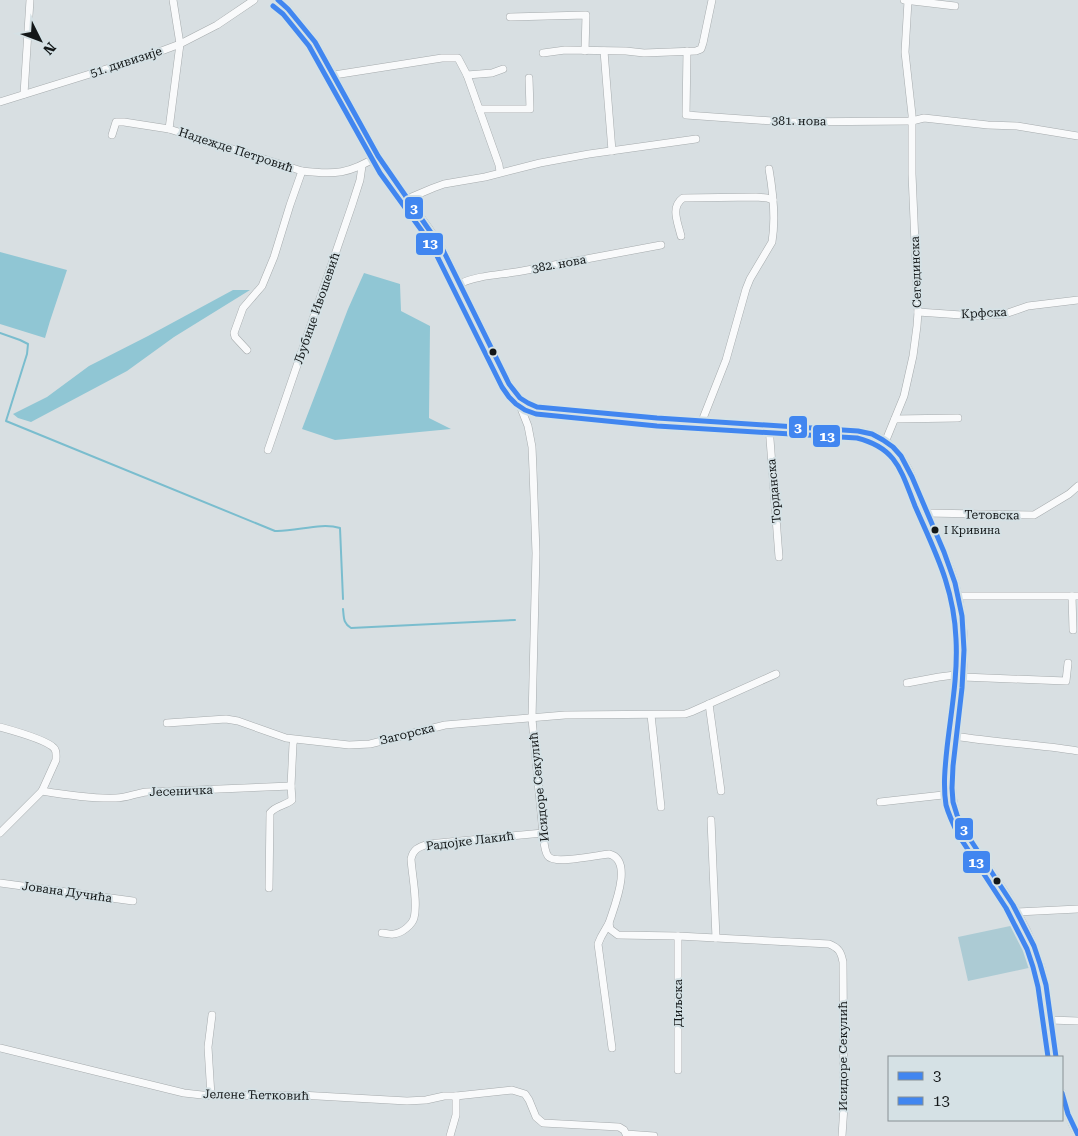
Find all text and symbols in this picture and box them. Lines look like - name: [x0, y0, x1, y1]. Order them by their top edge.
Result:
- north arrow: [15, 15, 65, 65]
- text: N: [40, 39, 59, 58]
- street label: 51. дивизије: [88, 44, 164, 80]
- street label: 381. нова: [772, 114, 827, 128]
- street label: Надежде Петровић: [177, 125, 295, 175]
- line badge: 3: [404, 196, 424, 220]
- text: 3: [410, 200, 418, 216]
- line badge: 13: [415, 232, 444, 256]
- text: 13: [422, 235, 438, 251]
- street label: Сегединска: [908, 235, 924, 308]
- street label: Љубице Ивошевић: [291, 250, 343, 365]
- street label: 382. нова: [531, 252, 588, 276]
- street label: Крфска: [961, 305, 1008, 321]
- unlabelled marker: [488, 347, 498, 357]
- line badge: 3: [788, 415, 808, 439]
- text: 3: [794, 419, 802, 435]
- line badge: 13: [812, 424, 841, 448]
- text: 13: [819, 428, 835, 444]
- street label: Торданска: [764, 458, 784, 524]
- street label: Тетовска: [964, 508, 1020, 522]
- place label: I Кривина: [944, 524, 1000, 537]
- marker: I Кривина: [930, 525, 940, 535]
- street label: Загорска: [378, 720, 436, 748]
- street label: Исидоре Секулић: [526, 731, 552, 843]
- street label: Јесеничка: [149, 783, 213, 799]
- line badge: 3: [954, 817, 974, 841]
- text: 3: [960, 821, 968, 837]
- street label: Радојке Лакић: [425, 829, 515, 853]
- line badge: 13: [962, 850, 991, 874]
- text: 13: [968, 854, 984, 870]
- unlabelled marker: [992, 876, 1002, 886]
- street label: Јована Дучића: [21, 879, 113, 905]
- street label: Диљска: [671, 979, 685, 1027]
- street label: Исидоре Секулић: [836, 1001, 850, 1111]
- legend: [888, 1056, 1063, 1121]
- text: 3: [933, 1067, 941, 1085]
- street label: Јелене Ћетковић: [203, 1087, 309, 1103]
- text: 13: [933, 1092, 950, 1110]

